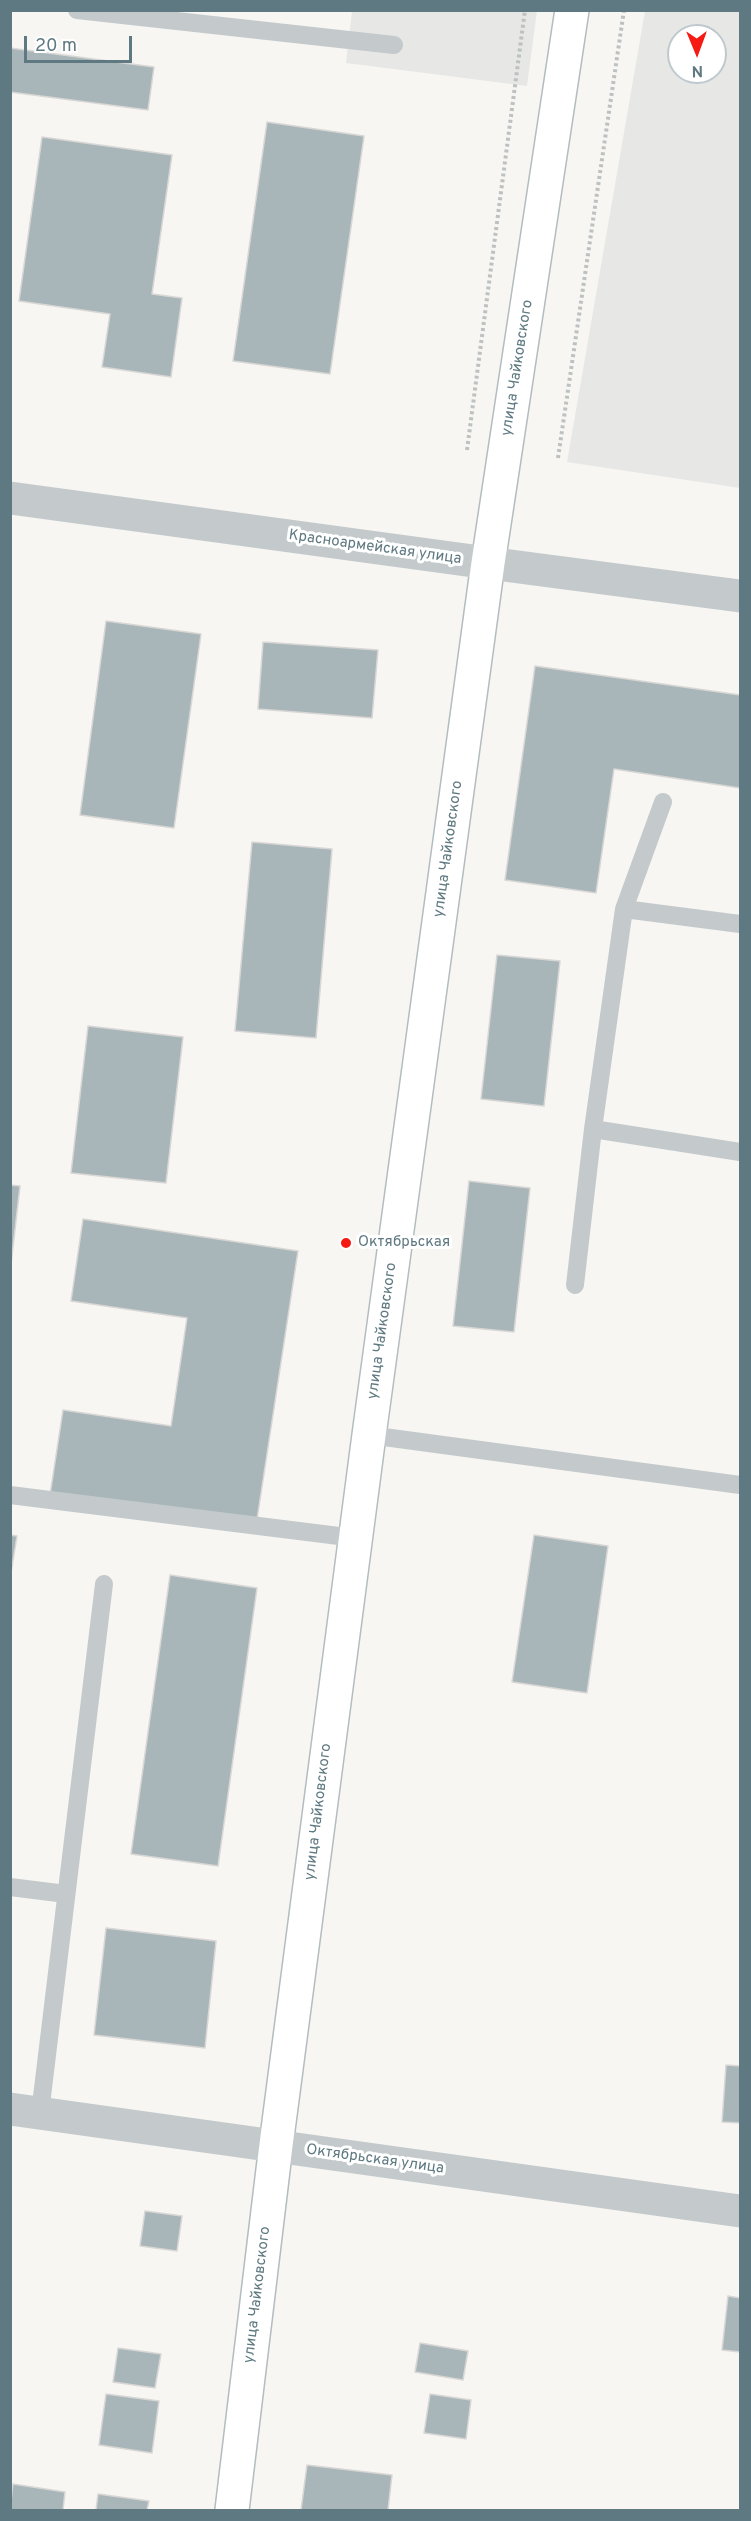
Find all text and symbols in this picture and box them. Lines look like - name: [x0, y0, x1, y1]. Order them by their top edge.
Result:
- scale bar: [27, 24, 135, 62]
- north arrow: [667, 24, 727, 84]
- text: 20 m: [35, 35, 77, 58]
- text: N: [691, 60, 703, 80]
- street label: улица Чайковского: [498, 299, 538, 437]
- street label: Красноармейская улица: [287, 527, 463, 569]
- street label: улица Чайковского: [430, 779, 468, 919]
- place label: Октябрьская: [358, 1234, 450, 1252]
- marker: Октябрьская: [339, 1236, 353, 1250]
- street label: улица Чайковского: [364, 1261, 402, 1401]
- street label: улица Чайковского: [302, 1742, 336, 1882]
- street label: Октябрьская улица: [305, 2141, 445, 2179]
- street label: улица Чайковского: [241, 2225, 275, 2365]

